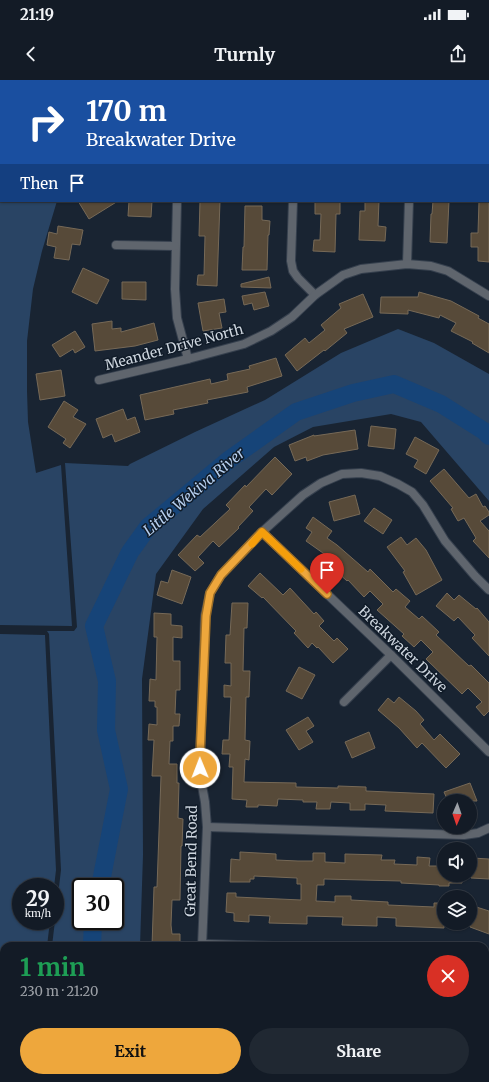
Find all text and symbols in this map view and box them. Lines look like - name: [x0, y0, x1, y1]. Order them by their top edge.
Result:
- text: 21:19: [20, 5, 54, 24]
- icon: back: [20, 43, 42, 65]
- text: Turnly: [214, 43, 275, 66]
- icon: share: [447, 43, 469, 65]
- text: 170 m: [86, 93, 167, 129]
- icon: right: [20, 96, 72, 148]
- text: Breakwater Drive: [86, 128, 236, 151]
- icon: arrive: [66, 172, 88, 194]
- text: Then: [20, 174, 58, 193]
- street label: Meander Drive North: [103, 320, 245, 374]
- water label: Little Wekiva River: [139, 443, 249, 540]
- pin: [310, 553, 344, 594]
- icon: arrive: [316, 559, 338, 581]
- street label: Breakwater Drive: [355, 602, 451, 696]
- position arrow: [179, 747, 221, 789]
- north arrow: [437, 794, 477, 834]
- map controls: [437, 794, 477, 930]
- street label: Great Bend Road: [181, 805, 201, 917]
- button: sound: [437, 842, 477, 882]
- speed limit sign: 30: [72, 878, 124, 930]
- text: 29: [26, 886, 50, 911]
- button: layers: [437, 890, 477, 930]
- text: km/h: [25, 907, 51, 920]
- text: 1 min: [20, 952, 85, 983]
- button: close: [427, 955, 469, 997]
- text: 230 m · 21:20: [20, 983, 98, 1000]
- button: Exit: [20, 1028, 241, 1074]
- button: Share: [249, 1028, 469, 1074]

